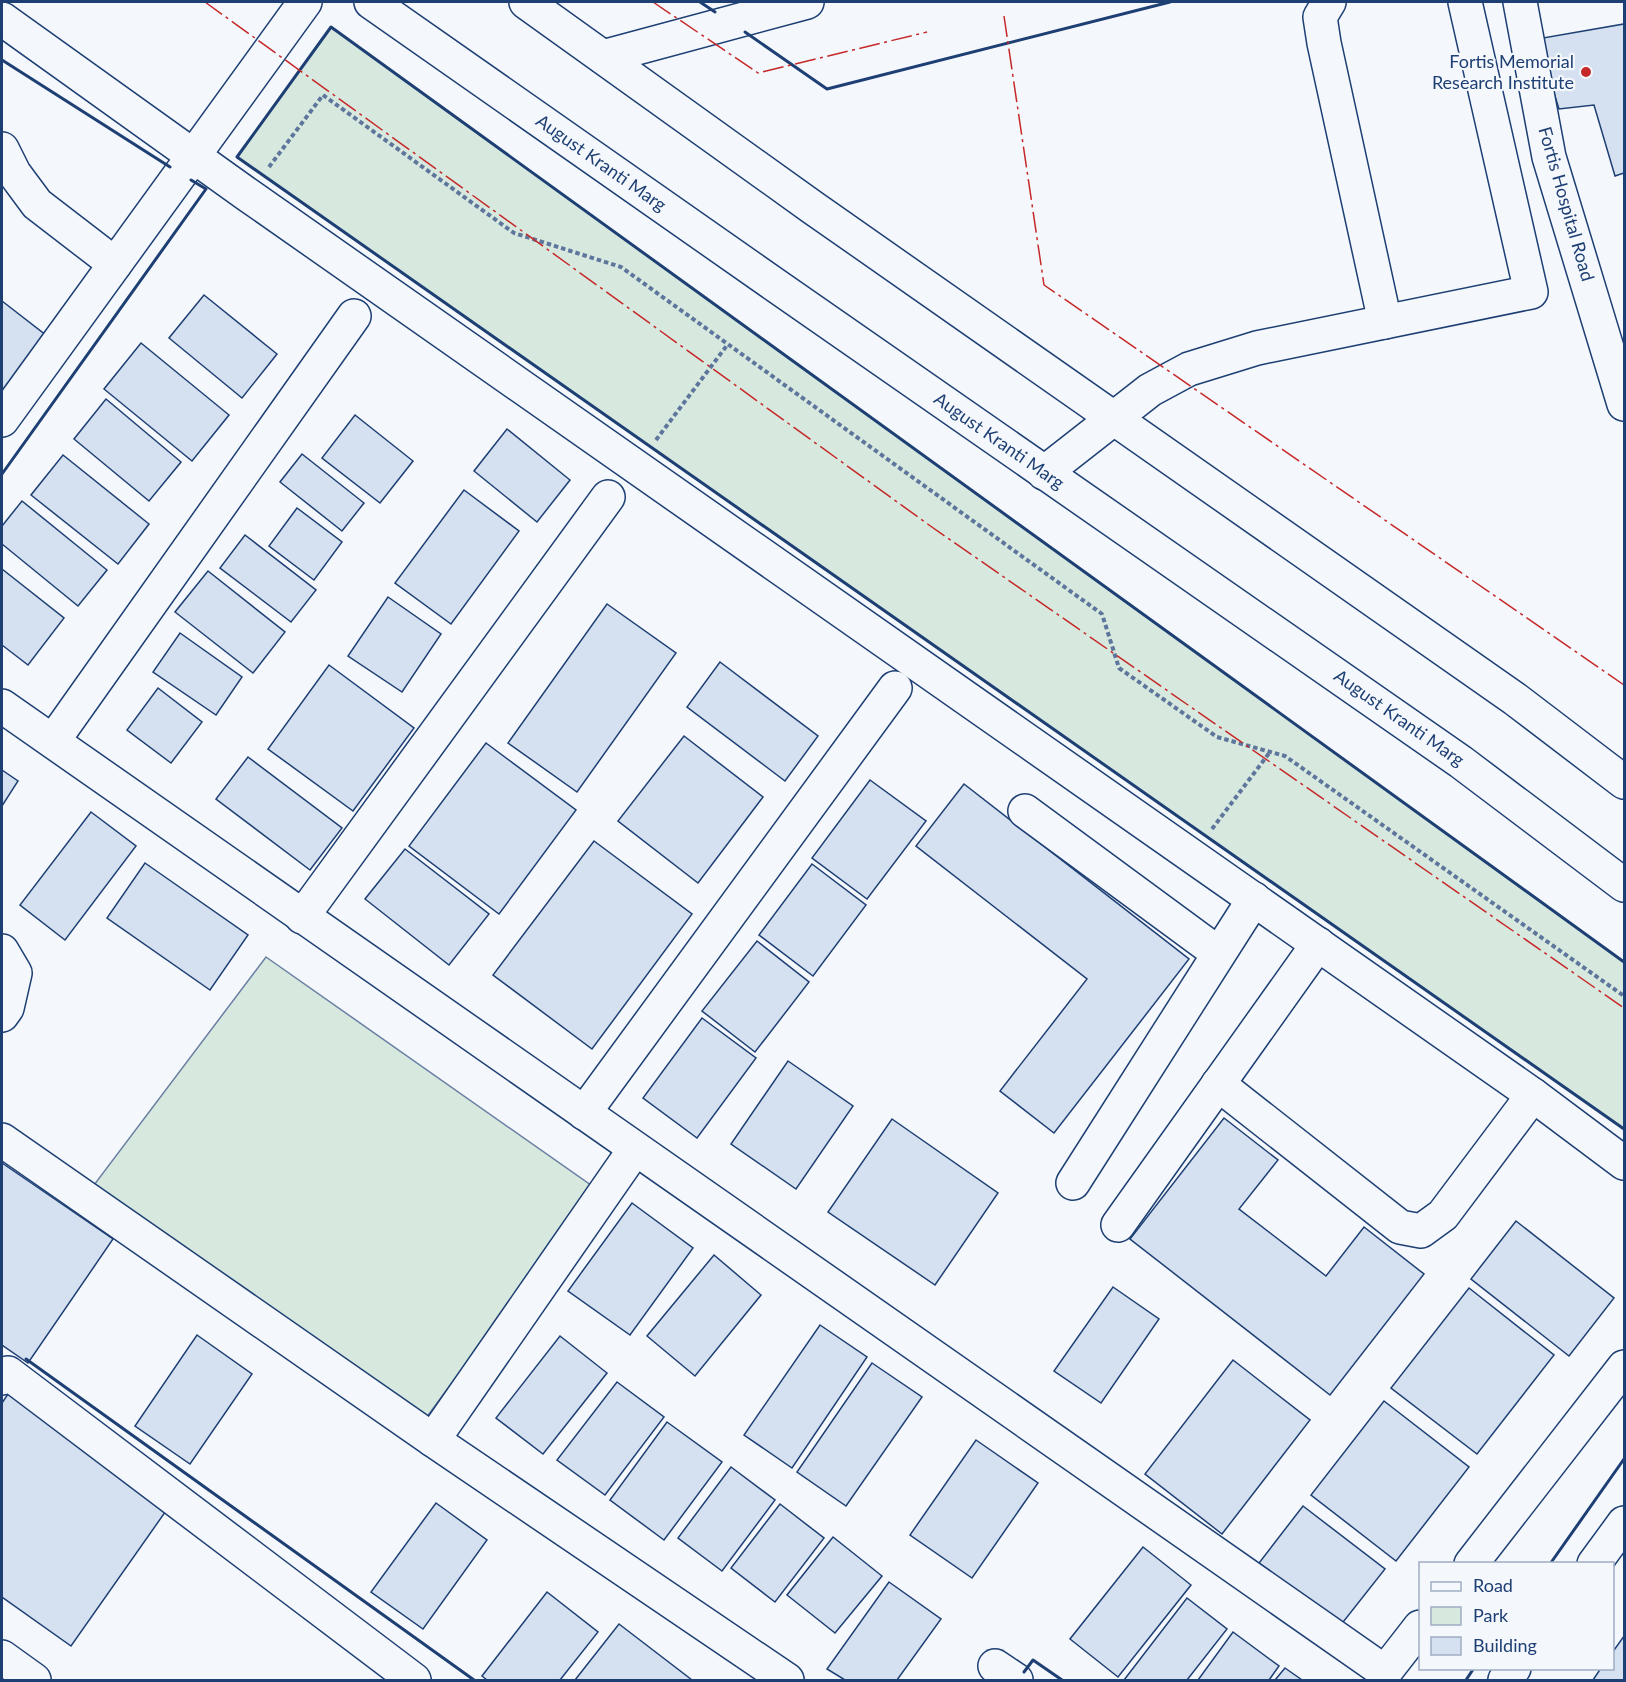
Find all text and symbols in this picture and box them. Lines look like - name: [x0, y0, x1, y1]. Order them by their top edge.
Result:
- place label: Fortis Memorial Research Institute: [1432, 50, 1574, 93]
- marker: Fortis Memorial Research Institute: [1579, 65, 1593, 79]
- street label: August Kranti Marg: [532, 109, 671, 215]
- street label: Fortis Hospital Road: [1534, 124, 1600, 284]
- street label: August Kranti Marg: [930, 387, 1069, 493]
- street label: August Kranti Marg: [1330, 664, 1469, 770]
- legend: [1419, 1562, 1614, 1670]
- text: Road: [1473, 1574, 1513, 1596]
- text: Park: [1473, 1604, 1509, 1626]
- text: Building: [1473, 1634, 1537, 1656]

